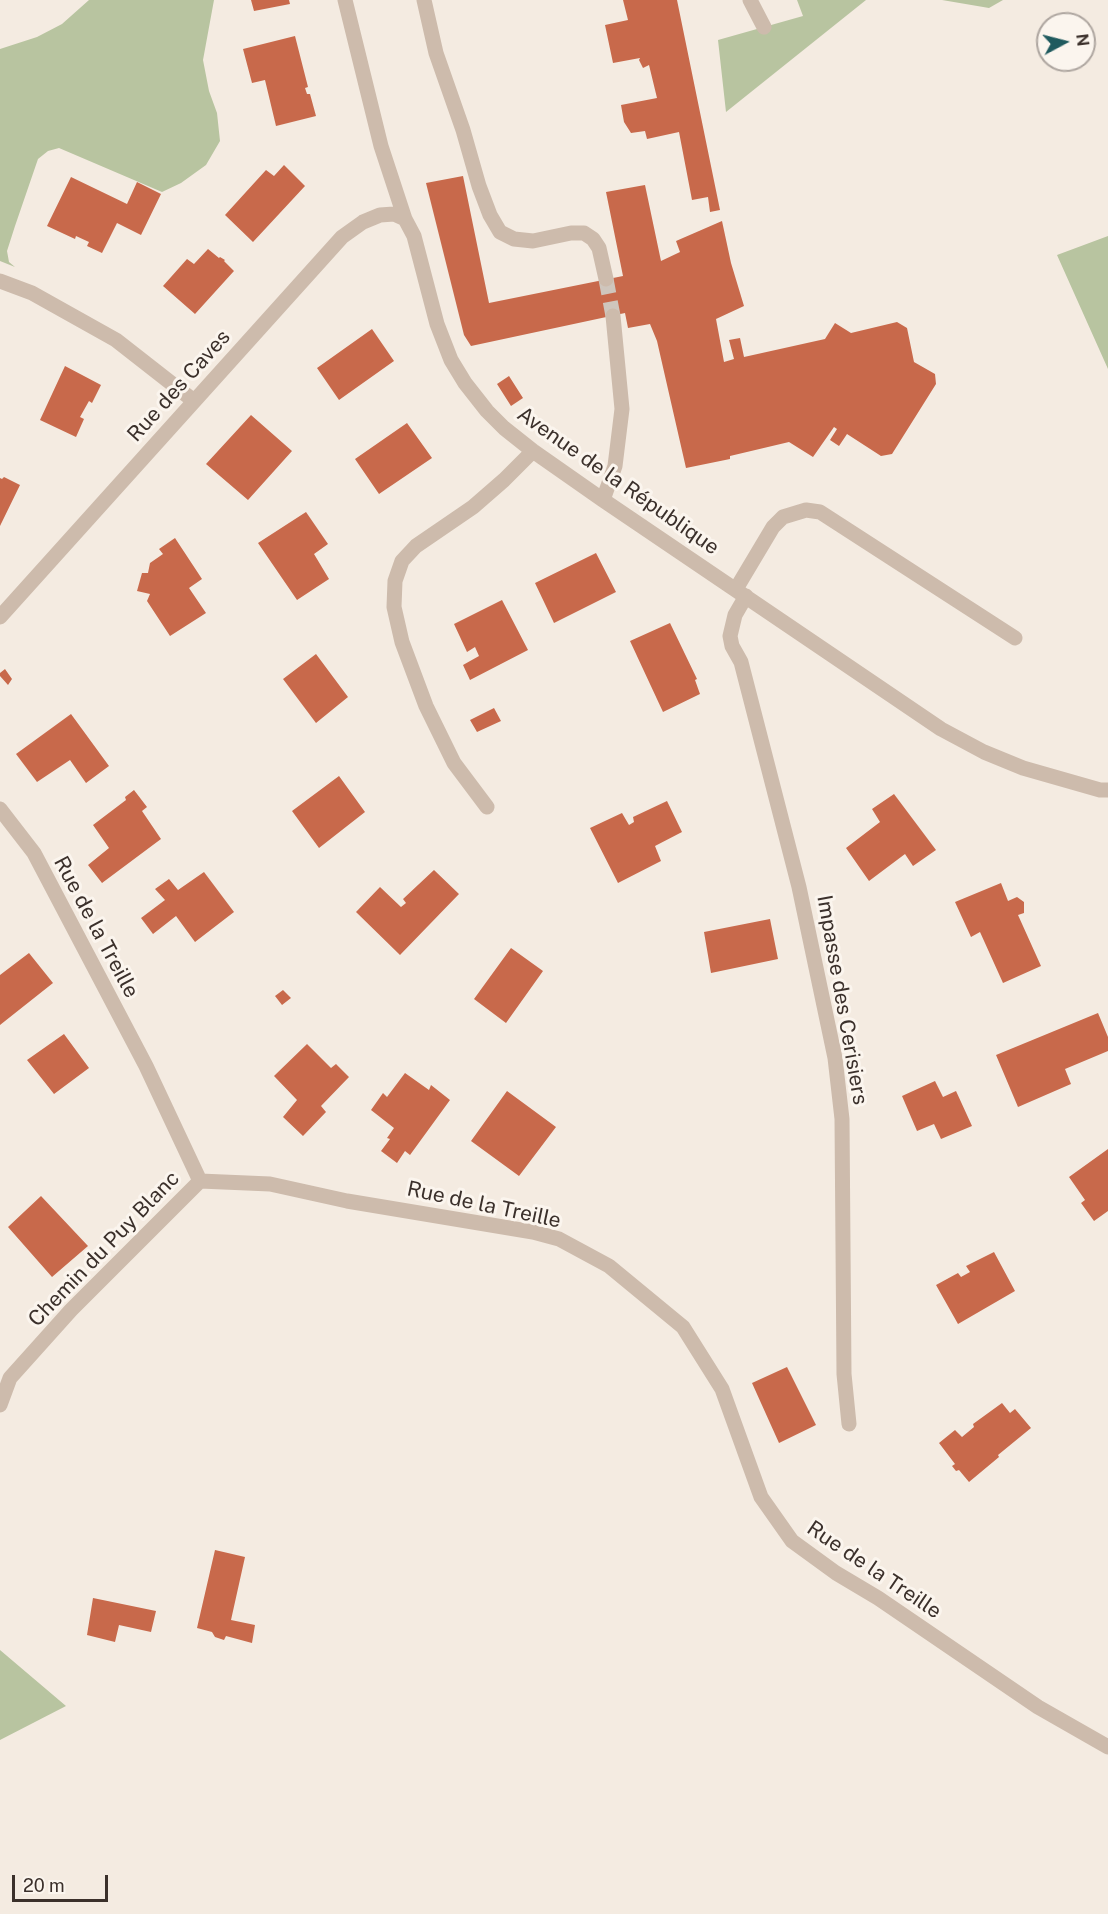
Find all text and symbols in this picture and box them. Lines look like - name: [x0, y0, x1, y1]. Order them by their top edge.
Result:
- north arrow: [1036, 12, 1096, 72]
- text: N: [1072, 33, 1093, 47]
- street label: Rue des Caves: [122, 325, 236, 447]
- street label: Avenue de la République: [512, 402, 724, 560]
- street label: Rue de la Treille: [48, 852, 144, 1002]
- street label: Impasse des Cerisiers: [811, 893, 873, 1107]
- street label: Chemin du Puy Blanc: [23, 1166, 185, 1332]
- street label: Rue de la Treille: [405, 1176, 563, 1234]
- street label: Rue de la Treille: [802, 1516, 946, 1624]
- scale bar: [15, 1863, 111, 1901]
- text: 20 m: [23, 1875, 65, 1896]

